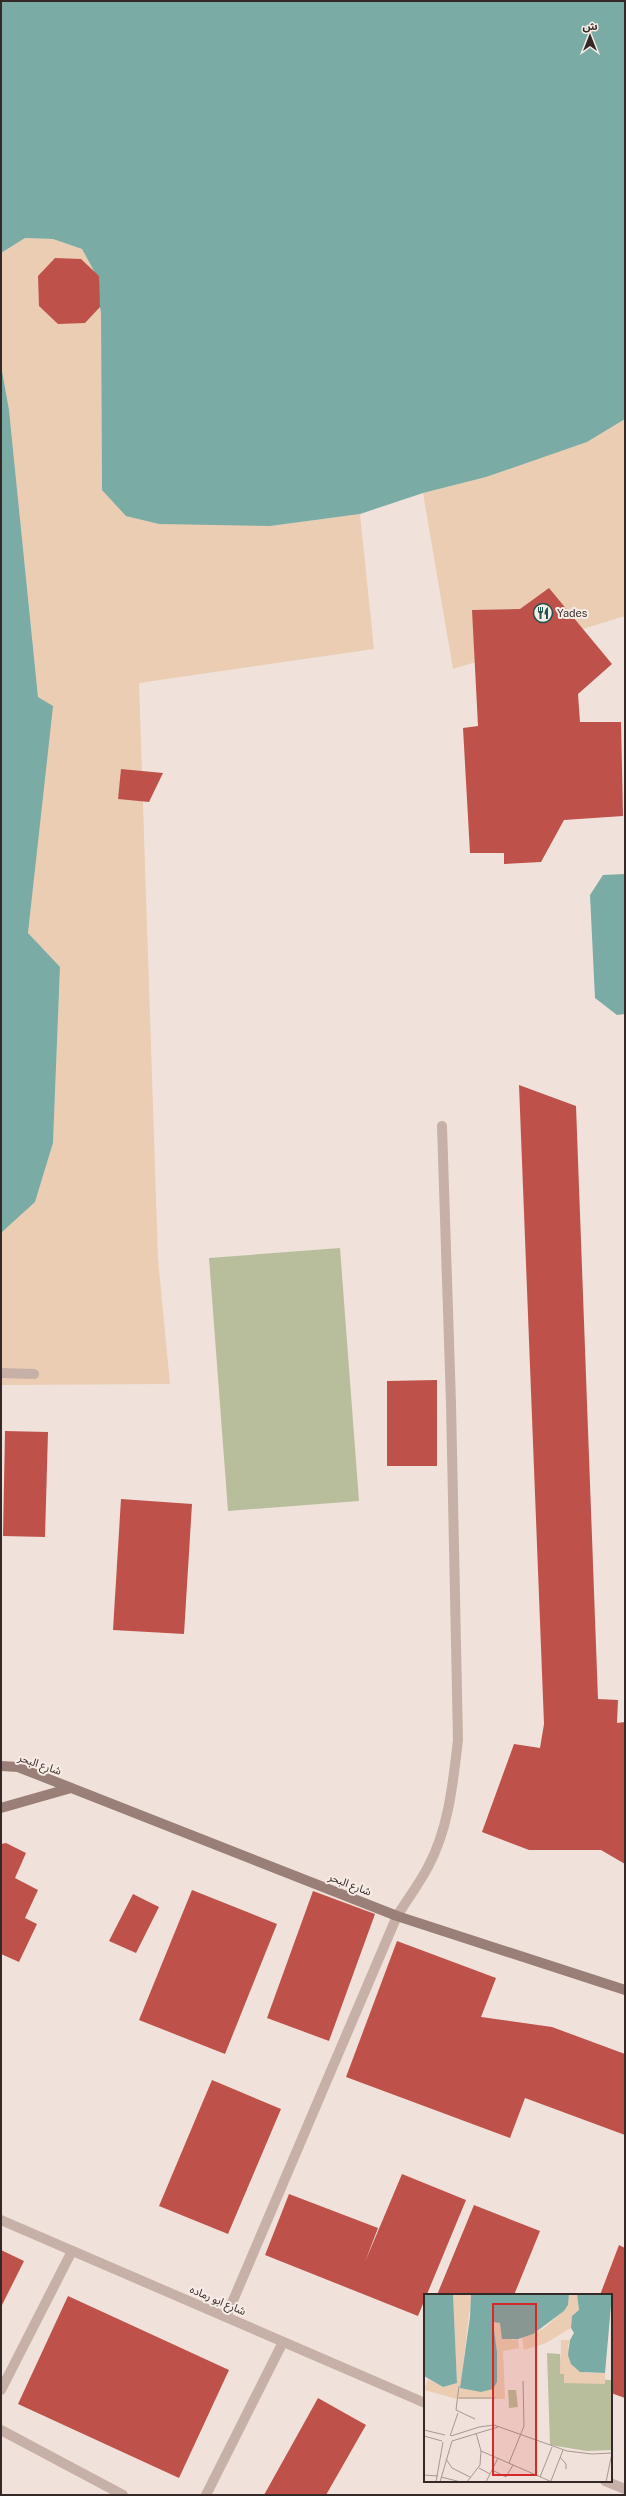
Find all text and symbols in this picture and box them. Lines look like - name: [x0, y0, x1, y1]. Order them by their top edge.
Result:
- north arrow: [570, 16, 610, 56]
- text: ش: [582, 20, 598, 33]
- restaurant icon: Yades: [532, 602, 554, 624]
- place label: Yades: [557, 607, 588, 619]
- street label: شارع البحر: [15, 1751, 63, 1779]
- street label: شارع البحر: [325, 1870, 373, 1900]
- street label: شارع ابو رماده: [187, 2283, 248, 2319]
- inset map: [424, 2294, 612, 2482]

